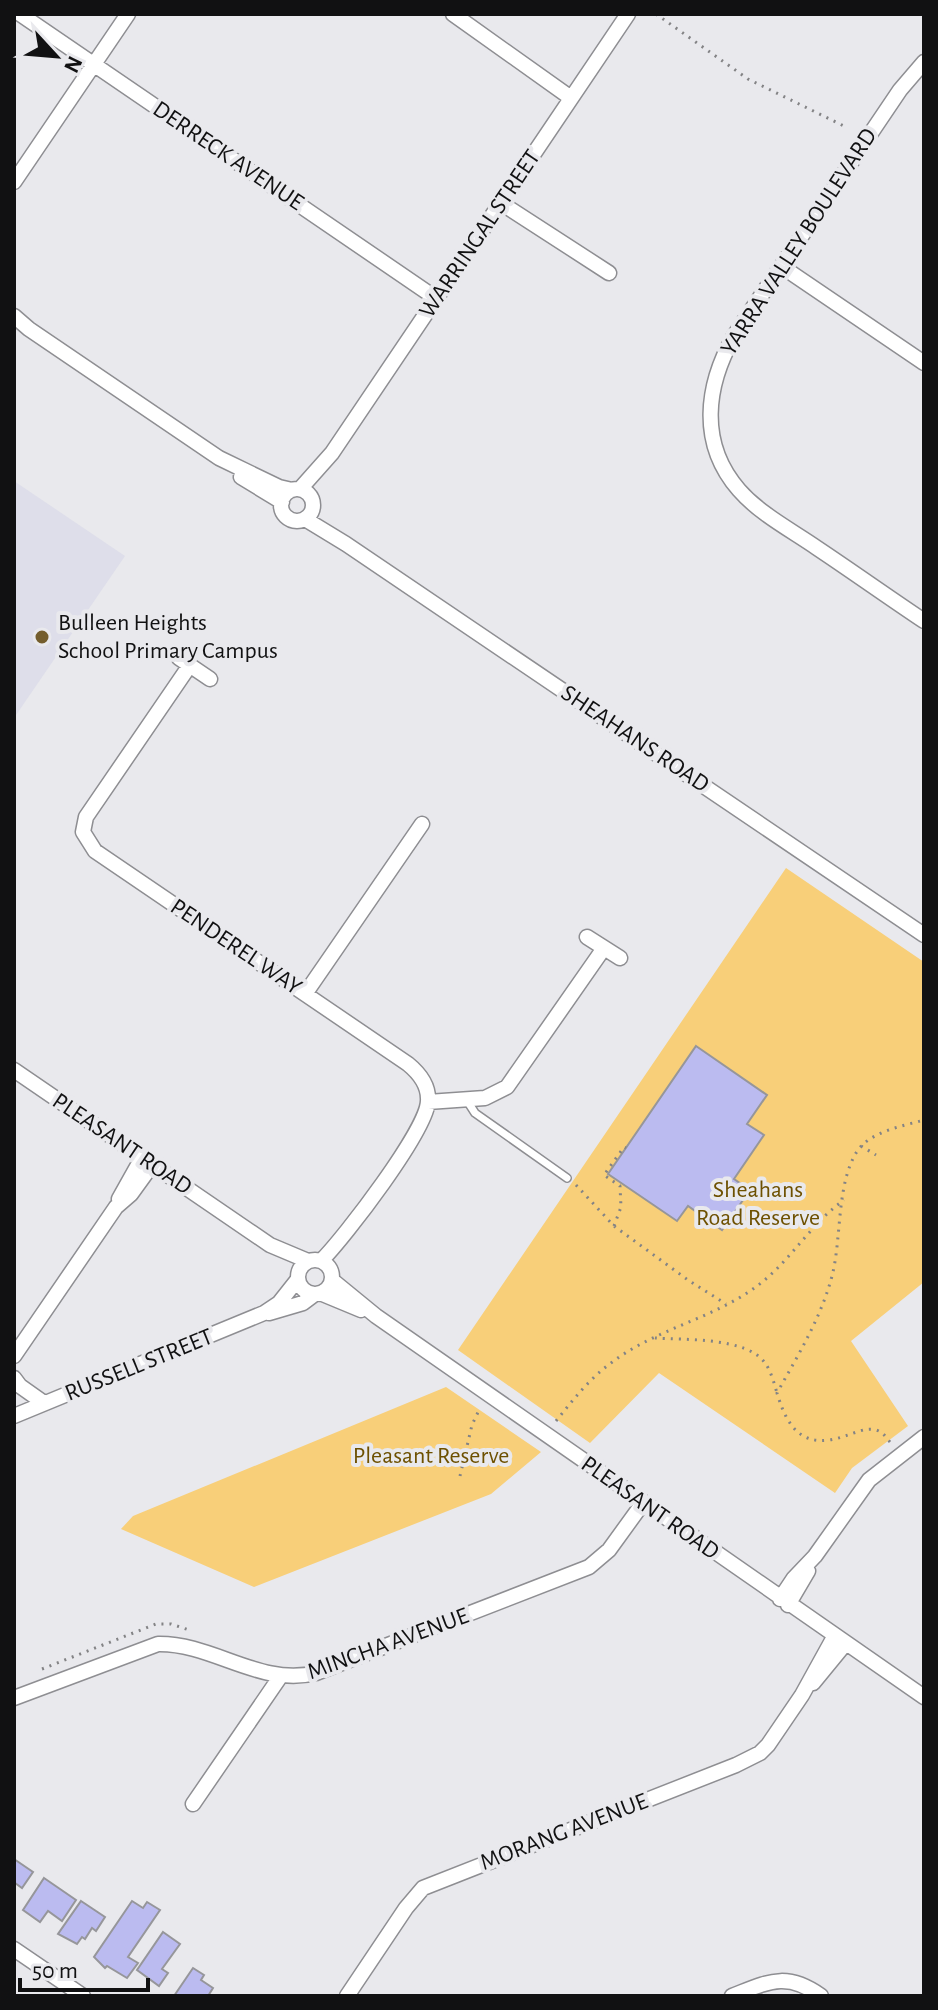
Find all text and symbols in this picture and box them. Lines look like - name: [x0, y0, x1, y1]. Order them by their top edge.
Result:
- north arrow: [16, 16, 96, 96]
- text: N: [60, 53, 86, 76]
- street label: DERRECK AVENUE: [148, 97, 308, 215]
- street label: YARRA VALLEY BOULEVARD: [717, 124, 881, 360]
- street label: WARRINGAL STREET: [415, 145, 545, 322]
- place label: Bulleen Heights School Primary Campus: [58, 611, 278, 663]
- marker: Bulleen Heights School Primary Campus: [33, 628, 51, 646]
- street label: SHEAHANS ROAD: [557, 681, 713, 797]
- street label: PENDEREL WAY: [166, 894, 306, 1000]
- street label: PLEASANT ROAD: [48, 1089, 196, 1199]
- park label: Sheahans Road Reserve: [696, 1178, 820, 1230]
- street label: RUSSELL STREET: [62, 1324, 216, 1406]
- park label: Pleasant Reserve: [353, 1444, 509, 1468]
- street label: PLEASANT ROAD: [577, 1452, 723, 1564]
- street label: MINCHA AVENUE: [304, 1604, 472, 1684]
- street label: MORANG AVENUE: [477, 1789, 651, 1875]
- scale bar: [20, 1942, 148, 1992]
- text: 50 m: [32, 1959, 78, 1983]

